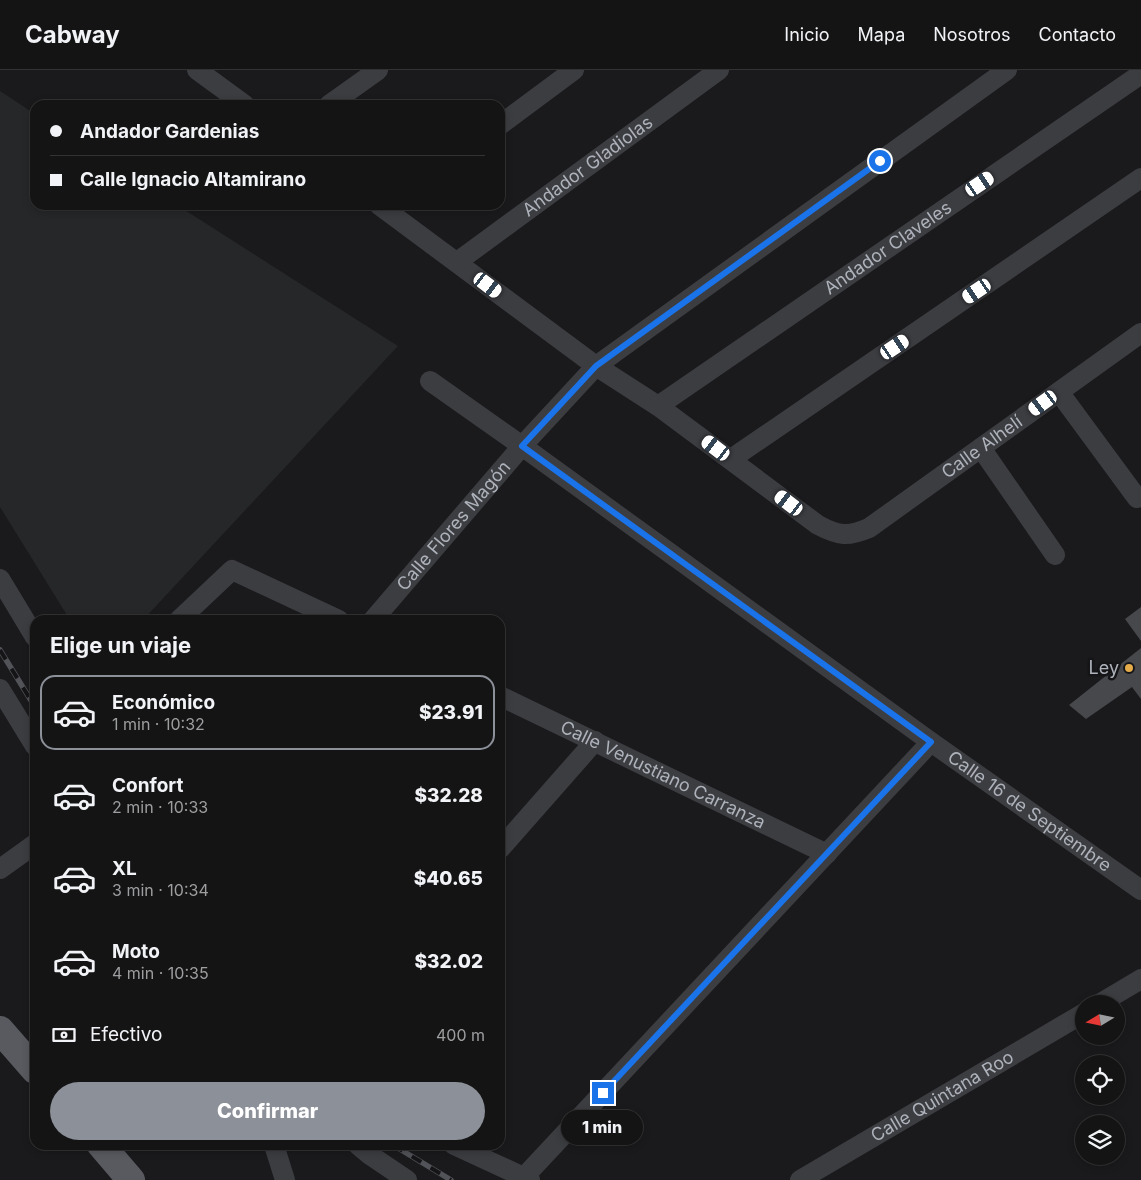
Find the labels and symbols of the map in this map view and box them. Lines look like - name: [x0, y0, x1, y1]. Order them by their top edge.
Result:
- street label: Andador Gladiolas: [518, 111, 656, 220]
- route start: [869, 150, 891, 172]
- car: [963, 169, 996, 199]
- street label: Andador Claveles: [820, 196, 955, 299]
- car: [471, 270, 504, 300]
- car: [960, 276, 993, 306]
- car: [878, 332, 911, 362]
- car: [1026, 388, 1059, 418]
- street label: Calle Alhelí: [937, 410, 1027, 483]
- car: [699, 433, 732, 463]
- street label: Calle Flores Magón: [392, 456, 515, 595]
- car: [772, 488, 805, 518]
- place label: Ley: [1089, 657, 1119, 678]
- marker: Ley: [1123, 662, 1135, 674]
- street label: Calle Venustiano Carranza: [557, 716, 769, 833]
- street label: Calle 16 de Septiembre: [944, 746, 1116, 876]
- north arrow: [1075, 995, 1125, 1045]
- street label: Calle Quintana Roo: [867, 1046, 1017, 1146]
- route end: [592, 1082, 614, 1104]
- callout: 1 min: [562, 1110, 644, 1146]

